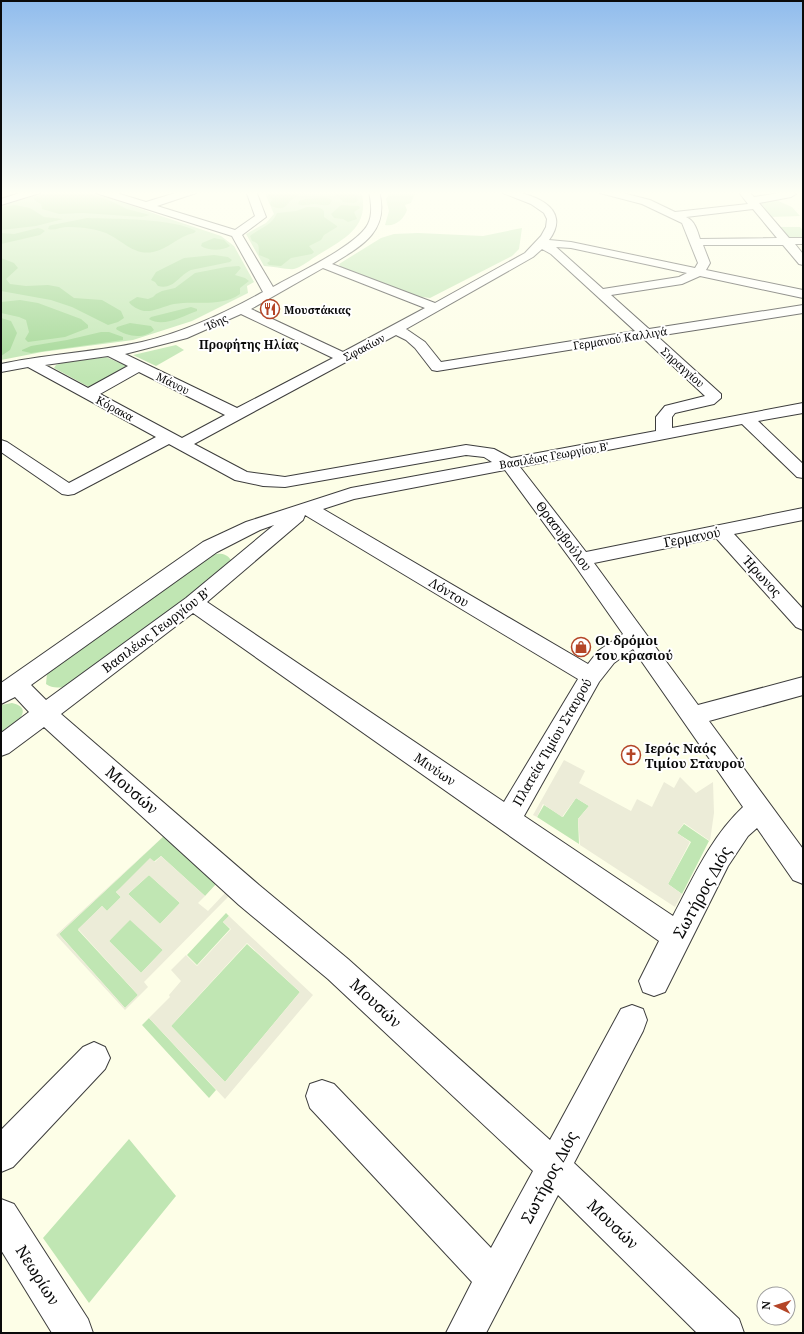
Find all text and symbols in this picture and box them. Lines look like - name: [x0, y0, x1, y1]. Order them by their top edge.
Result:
- restaurant icon: Μουστάκιας: [259, 298, 281, 320]
- place label: Μουστάκιας: [284, 302, 351, 317]
- street label: Ίδης: [201, 310, 230, 334]
- street label: Γερμανού Καλλιγά: [572, 323, 668, 353]
- street label: Σφακίων: [341, 330, 388, 364]
- district label: Προφήτης Ηλίας: [199, 336, 299, 353]
- street label: Σηραγγίου: [658, 344, 708, 391]
- street label: Μάνου: [154, 369, 192, 397]
- street label: Κόρακα: [94, 392, 136, 424]
- street label: Βασιλέως Γεωργίου Β': [498, 438, 610, 472]
- street label: Θρασυβούλου: [532, 497, 596, 575]
- street label: Γερμανού: [662, 523, 722, 551]
- street label: Ήρωνος: [738, 551, 785, 601]
- street label: Λόντου: [426, 573, 472, 611]
- street label: Βασιλέως Γεωργίου Β': [98, 583, 214, 677]
- place label: Οι δρόμοι του κρασιού: [595, 631, 673, 664]
- shop icon: Οι δρόμοι του κρασιού: [570, 636, 592, 658]
- street label: Πλατεία Τιμίου Σταυρού: [508, 675, 596, 809]
- place label: Ιερός Ναός Τιμίου Σταυρού: [645, 739, 745, 772]
- church icon: Ιερός Ναός Τιμίου Σταυρού: [620, 744, 642, 766]
- street label: Μινύων: [411, 748, 459, 790]
- street label: Μουσών: [101, 761, 163, 819]
- street label: Σωτήρος Διός: [668, 842, 736, 942]
- street label: Μουσών: [345, 973, 407, 1033]
- street label: Σωτήρος Διός: [515, 1127, 583, 1227]
- street label: Μουσών: [583, 1194, 643, 1254]
- street label: Νεωρίων: [11, 1241, 65, 1309]
- north arrow: [756, 1286, 796, 1326]
- text: N: [758, 1300, 773, 1310]

